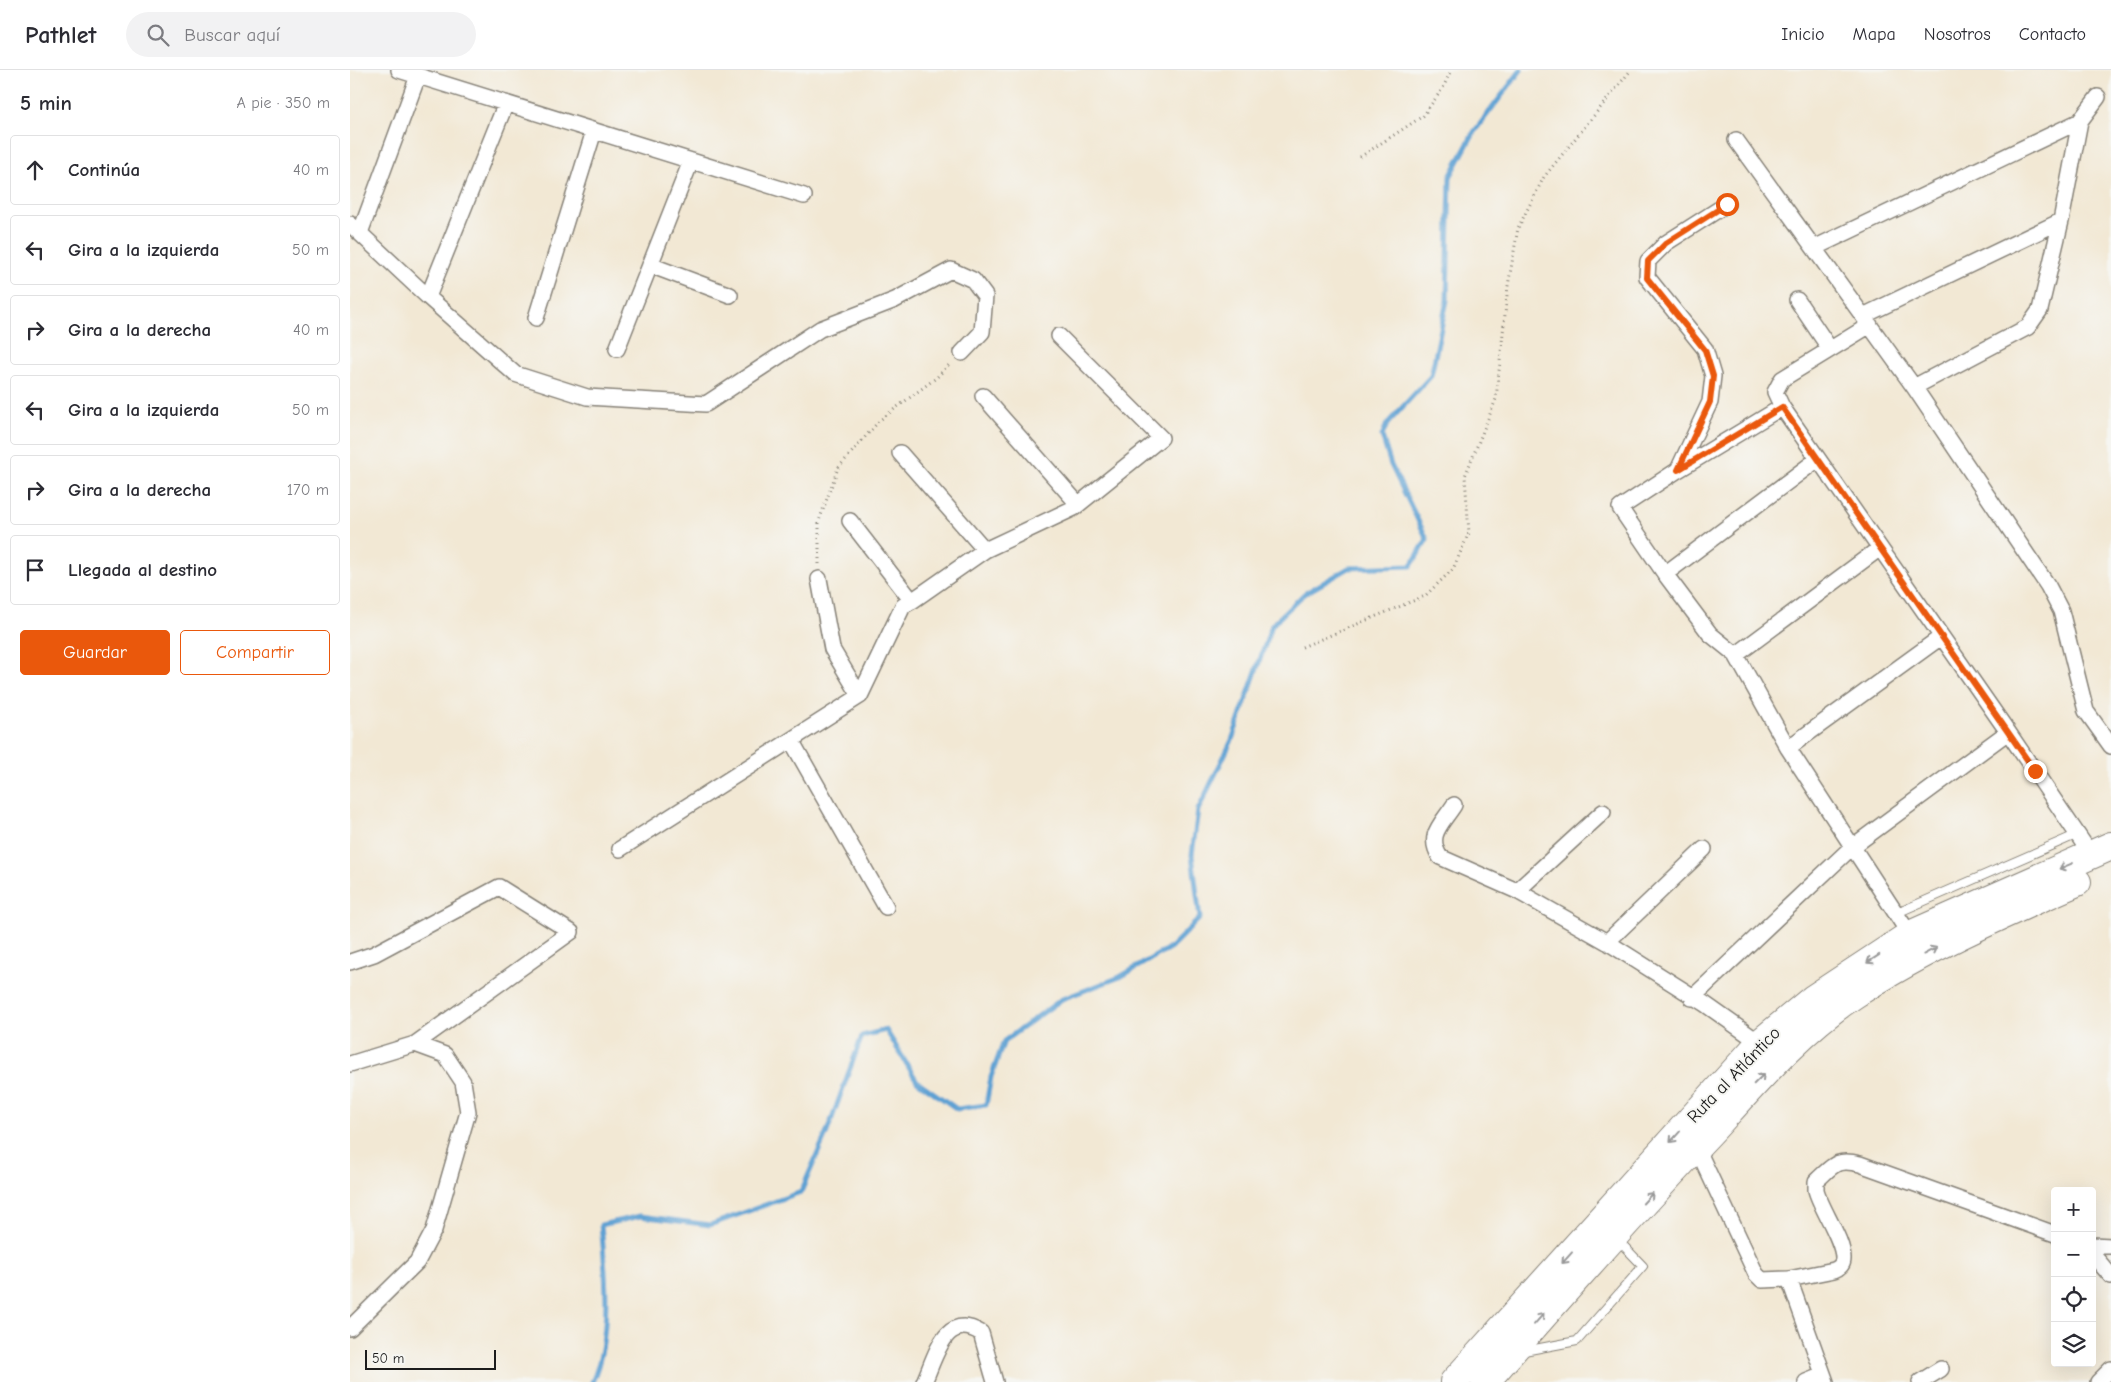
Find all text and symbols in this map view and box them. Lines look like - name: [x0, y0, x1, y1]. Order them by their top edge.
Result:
- search box: [126, 12, 476, 57]
- text: Pathlet: [25, 21, 96, 49]
- icon: search: [144, 21, 172, 49]
- text: Buscar aquí: [184, 24, 280, 46]
- text: Inicio: [1781, 24, 1825, 45]
- text: Mapa: [1853, 24, 1896, 45]
- text: Nosotros: [1924, 24, 1991, 45]
- text: Contacto: [2019, 24, 2086, 45]
- text: 5 min: [20, 91, 72, 115]
- text: A pie · 350 m: [237, 94, 330, 112]
- icon: ahead: [21, 156, 49, 184]
- text: Continúa: [68, 159, 140, 181]
- text: 40 m: [293, 161, 329, 179]
- route start: [1716, 193, 1739, 216]
- icon: left: [21, 236, 49, 264]
- text: Gira a la izquierda: [68, 239, 219, 261]
- text: 50 m: [292, 241, 329, 259]
- icon: right: [21, 316, 49, 344]
- text: Gira a la derecha: [68, 319, 211, 341]
- text: 40 m: [293, 321, 329, 339]
- icon: left: [21, 396, 49, 424]
- text: Gira a la izquierda: [68, 399, 219, 421]
- text: 50 m: [292, 401, 329, 419]
- icon: right: [21, 476, 49, 504]
- text: Gira a la derecha: [68, 479, 211, 501]
- text: 170 m: [287, 481, 329, 499]
- icon: arrive: [21, 556, 49, 584]
- text: Llegada al destino: [68, 559, 217, 581]
- button: Guardar: [20, 630, 170, 675]
- button: Compartir: [180, 630, 330, 675]
- route end: [2024, 760, 2047, 783]
- one-way arrow: [2059, 863, 2074, 872]
- one-way arrow: [1922, 946, 1937, 956]
- one-way arrow: [1866, 954, 1880, 964]
- street label: Ruta al Atlántico: [1683, 1023, 1785, 1127]
- one-way arrow: [1753, 1073, 1765, 1085]
- one-way arrow: [1670, 1130, 1681, 1143]
- map controls: [2051, 1187, 2096, 1367]
- button: +: [2051, 1187, 2096, 1232]
- one-way arrow: [1642, 1192, 1654, 1205]
- button: −: [2051, 1232, 2096, 1277]
- one-way arrow: [1561, 1251, 1572, 1264]
- button: locate: [2051, 1277, 2096, 1322]
- one-way arrow: [1534, 1312, 1545, 1325]
- button: layers: [2051, 1322, 2096, 1367]
- scale bar: [365, 1347, 496, 1370]
- text: 50 m: [372, 1350, 404, 1367]

